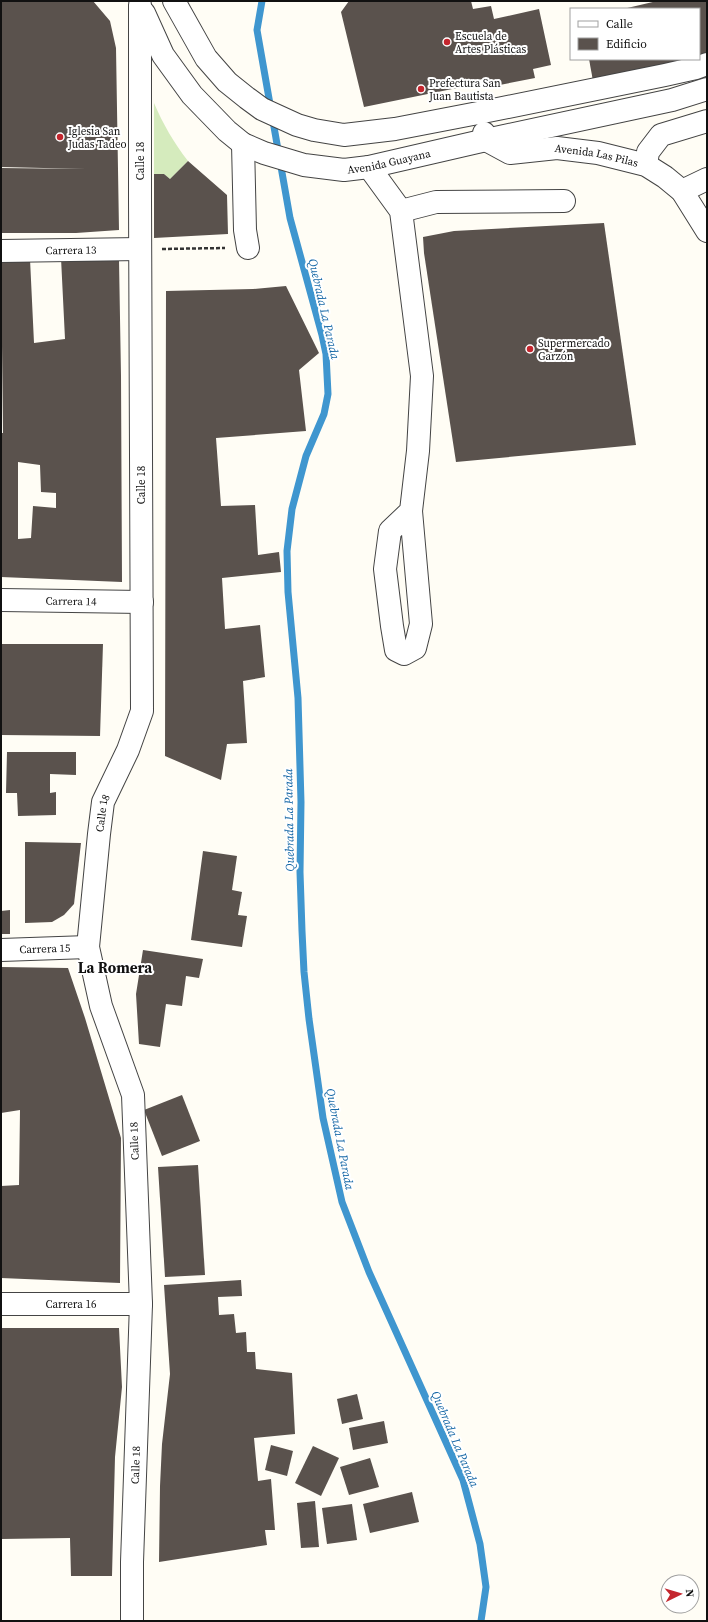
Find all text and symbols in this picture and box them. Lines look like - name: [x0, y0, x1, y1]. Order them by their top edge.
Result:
- legend: [570, 8, 700, 60]
- text: Calle: [606, 16, 633, 32]
- place label: Escuela de Artes Plásticas: [455, 29, 527, 57]
- text: Edificio: [606, 36, 647, 52]
- marker: Escuela de Artes Plásticas: [442, 37, 452, 47]
- place label: Prefectura San Juan Bautista: [428, 76, 501, 104]
- marker: Prefectura San Juan Bautista: [416, 84, 426, 94]
- place label: Iglesia San Judas Tadeo: [67, 124, 127, 152]
- marker: Iglesia San Judas Tadeo: [55, 132, 65, 142]
- street label: Avenida Las Pilas: [554, 141, 640, 171]
- street label: Calle 18: [133, 142, 148, 180]
- street label: Avenida Guayana: [347, 146, 432, 178]
- street label: Carrera 13: [45, 243, 97, 258]
- water label: Quebrada La Parada: [305, 257, 344, 362]
- place label: Supermercado Garzón: [538, 336, 610, 364]
- marker: Supermercado Garzón: [525, 344, 535, 354]
- street label: Calle 18: [134, 466, 149, 504]
- street label: Carrera 14: [45, 594, 97, 609]
- water label: Quebrada La Parada: [280, 768, 298, 872]
- street label: Calle 18: [92, 792, 114, 833]
- street label: Carrera 15: [19, 941, 71, 957]
- district label: La Romera: [78, 957, 153, 978]
- water label: Quebrada La Parada: [322, 1087, 358, 1192]
- street label: Calle 18: [126, 1122, 143, 1160]
- street label: Carrera 16: [45, 1297, 97, 1312]
- water label: Quebrada La Parada: [428, 1388, 483, 1490]
- street label: Calle 18: [128, 1446, 144, 1484]
- north arrow: [660, 1574, 700, 1614]
- text: N: [682, 1589, 697, 1598]

